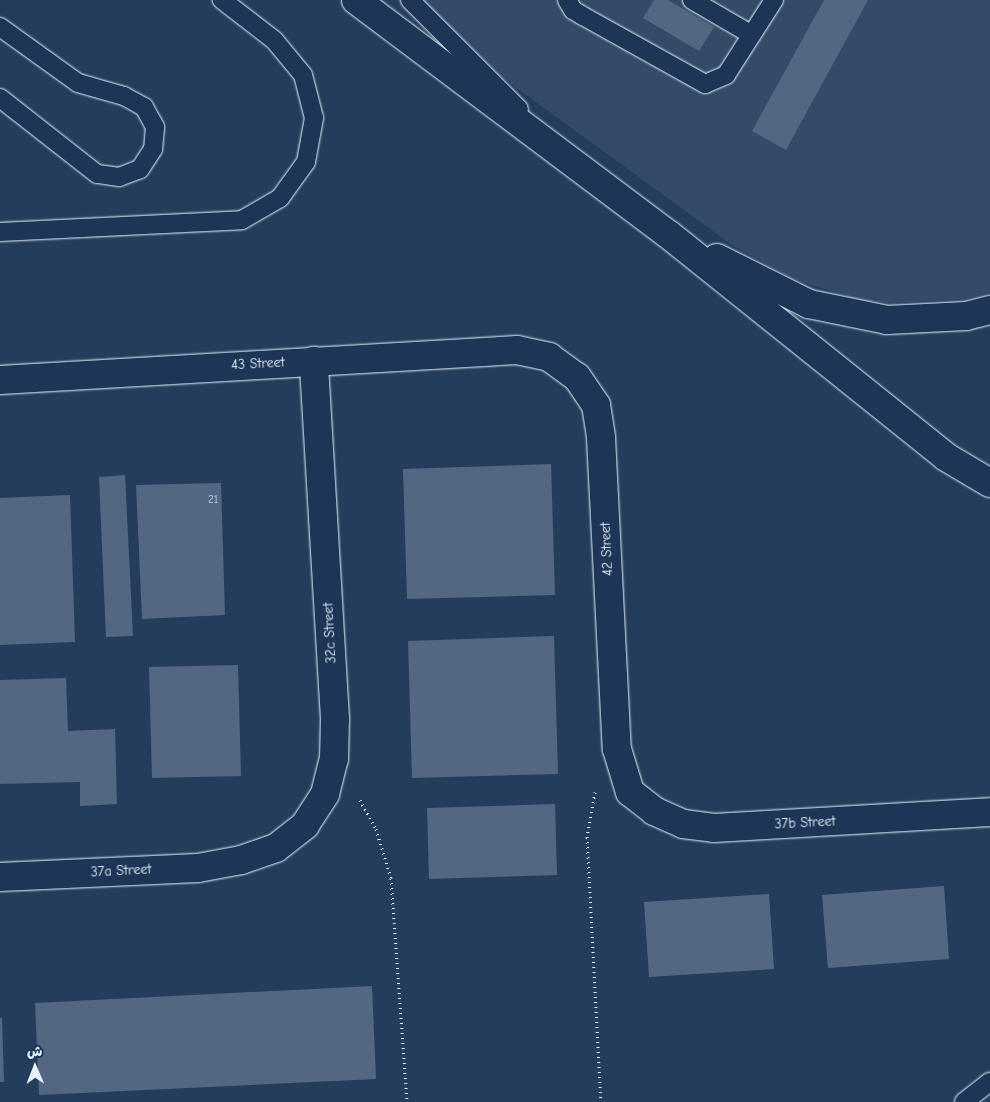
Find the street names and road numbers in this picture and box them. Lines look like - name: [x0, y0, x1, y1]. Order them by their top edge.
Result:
- street label: 43 Street: [231, 354, 285, 374]
- street label: 42 Street: [597, 522, 617, 576]
- street label: 32c Street: [320, 602, 340, 664]
- street label: 37b Street: [774, 813, 836, 833]
- street label: 37a Street: [90, 861, 152, 881]

